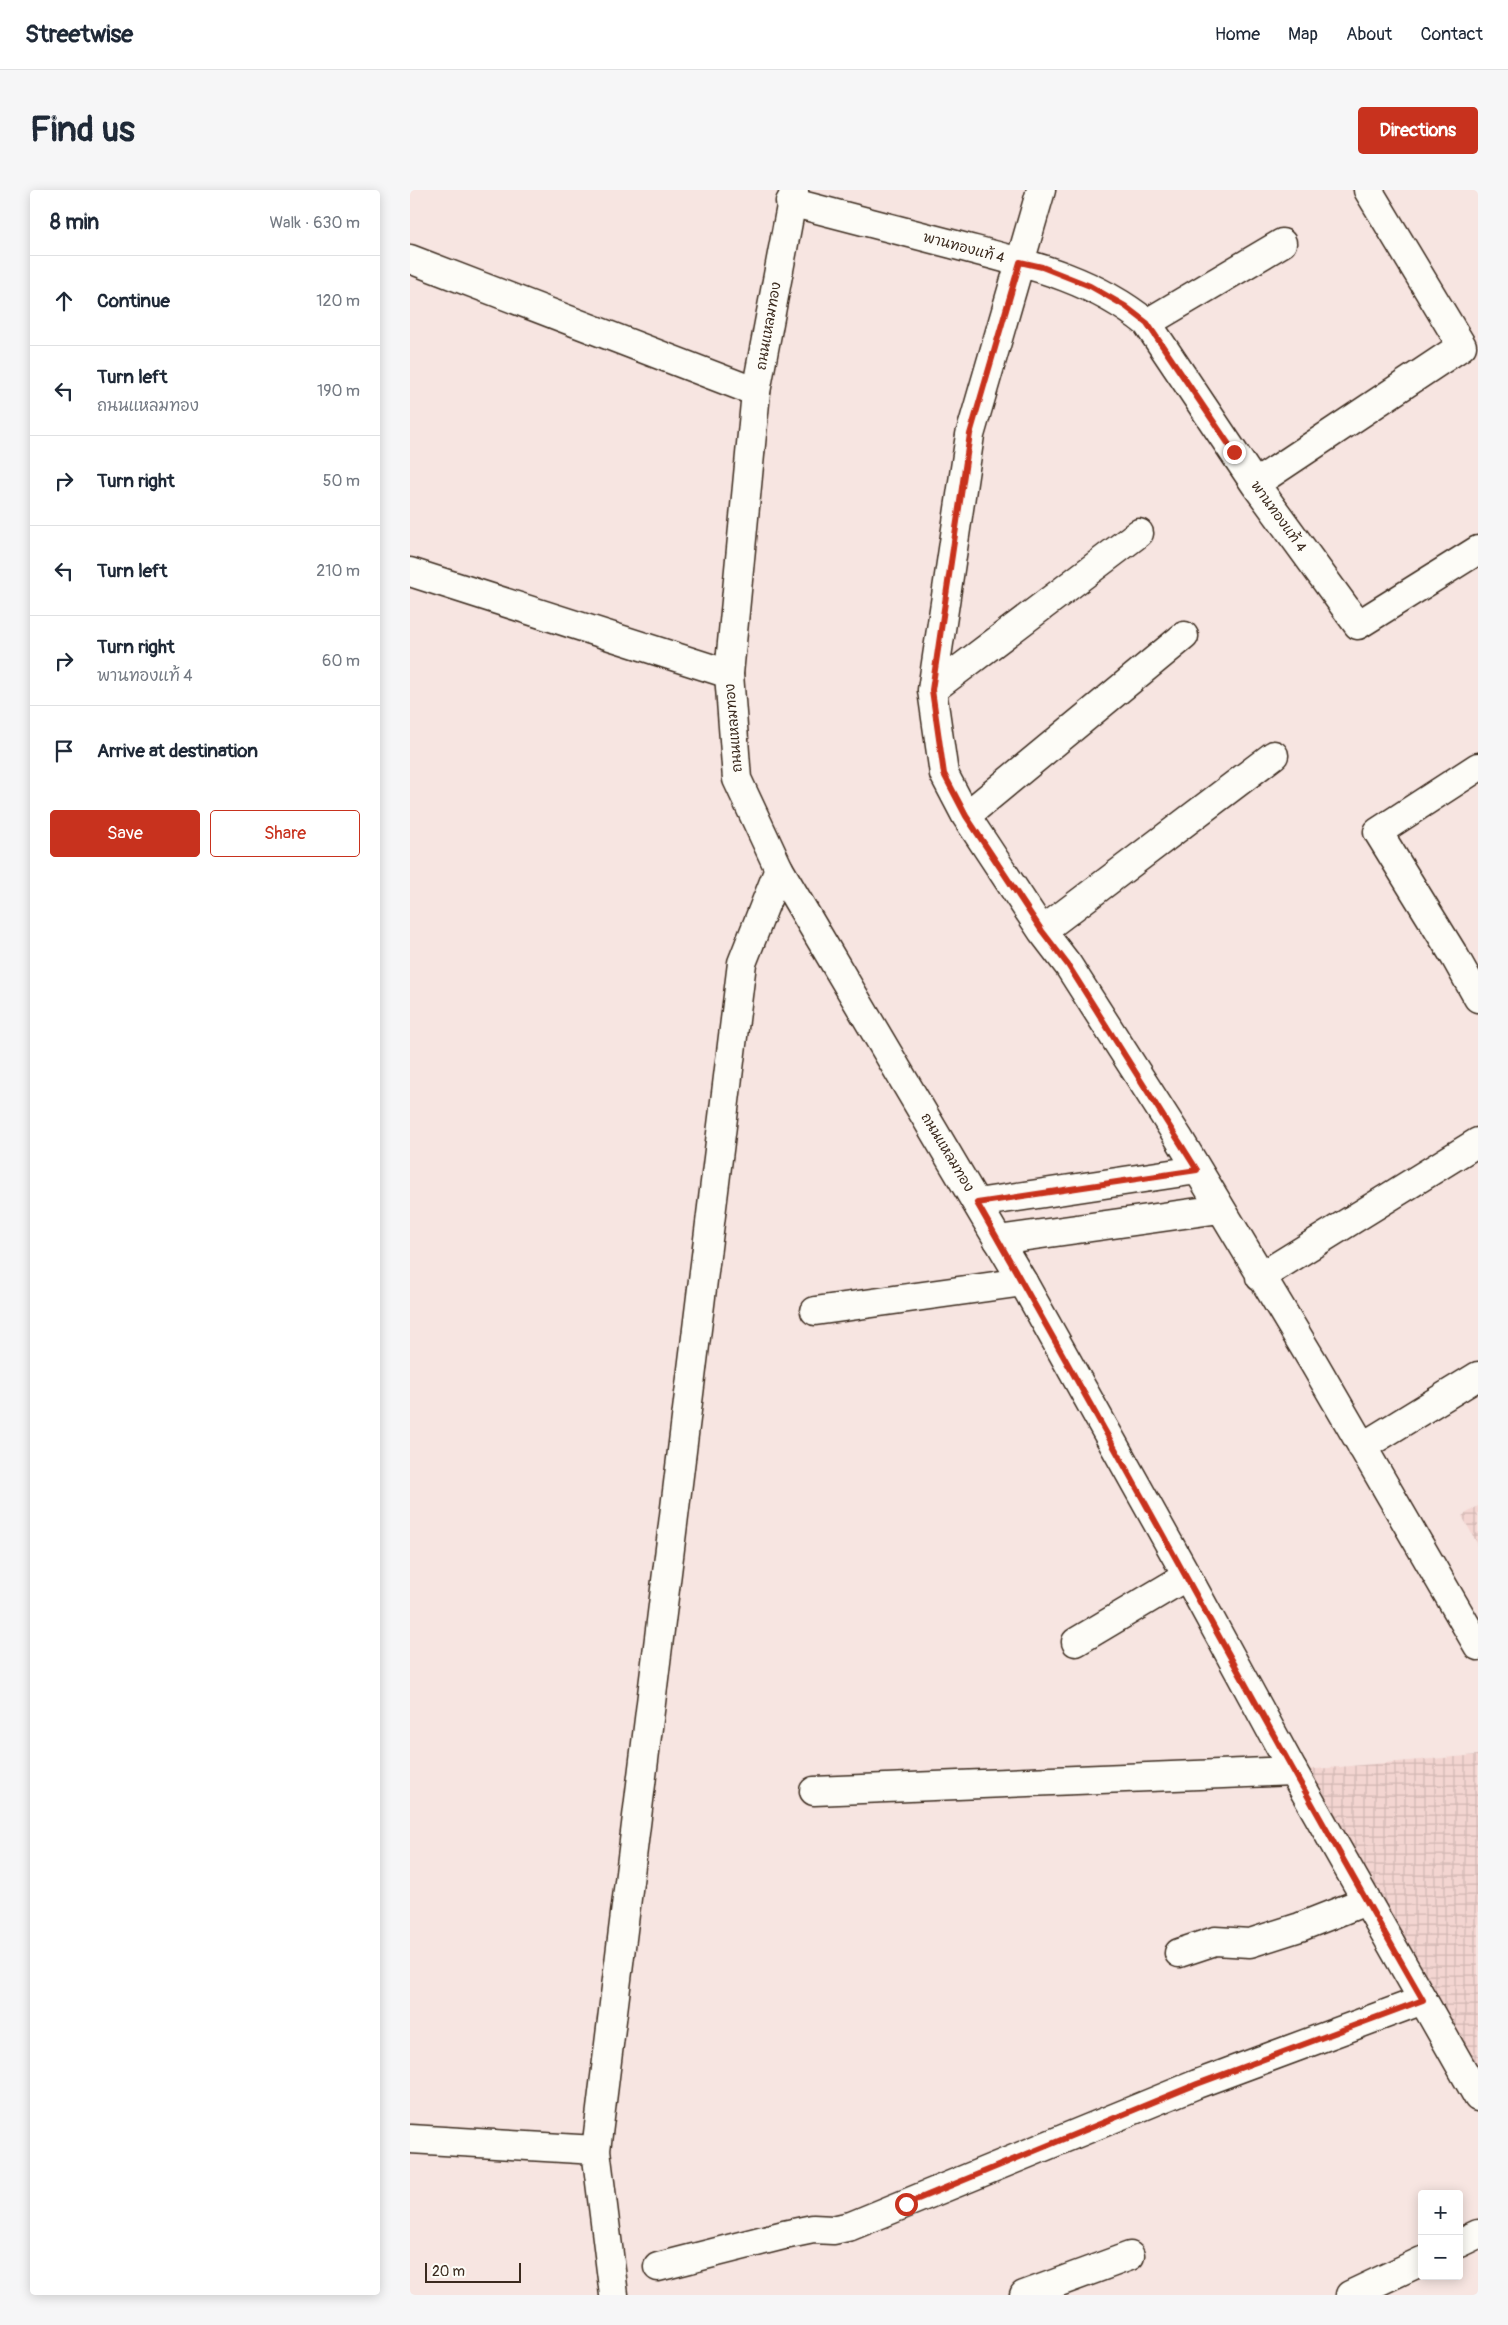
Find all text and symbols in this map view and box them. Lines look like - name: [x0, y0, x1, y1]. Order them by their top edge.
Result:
- text: Streetwise: [25, 20, 133, 49]
- text: Home: [1215, 23, 1260, 46]
- text: Map: [1288, 23, 1318, 46]
- text: About: [1346, 23, 1392, 46]
- text: Contact: [1420, 23, 1483, 46]
- button: Directions: [1358, 107, 1478, 154]
- text: Find us: [30, 108, 135, 152]
- text: 8 min: [50, 209, 99, 236]
- text: Walk · 630 m: [269, 213, 360, 233]
- street label: พานทองแท้ 4: [921, 228, 1006, 267]
- street label: ถนนแหลมทอง: [752, 281, 785, 371]
- icon: ahead: [50, 287, 78, 315]
- text: Continue: [97, 289, 170, 313]
- text: 120 m: [316, 291, 360, 311]
- text: Turn left: [97, 365, 167, 389]
- icon: left: [50, 377, 78, 405]
- text: 190 m: [317, 381, 360, 401]
- text: ถนนแหลมทอง: [97, 396, 199, 416]
- route end: [1223, 441, 1246, 464]
- icon: right: [50, 467, 78, 495]
- text: Turn right: [97, 469, 175, 493]
- text: 50 m: [323, 471, 360, 491]
- street label: พานทองแท้ 4: [1247, 477, 1310, 555]
- icon: left: [50, 557, 78, 585]
- text: Turn left: [97, 559, 167, 583]
- text: 210 m: [316, 561, 360, 581]
- text: Turn right: [97, 635, 175, 659]
- icon: right: [50, 647, 78, 675]
- text: 60 m: [322, 651, 360, 671]
- text: พานทองแท้ 4: [97, 666, 193, 686]
- street label: ถนนแหลมทอง: [721, 683, 746, 773]
- icon: arrive: [50, 737, 78, 765]
- text: Arrive at destination: [97, 739, 258, 763]
- button: Save: [50, 810, 200, 857]
- button: Share: [210, 810, 360, 857]
- street label: ถนนแหลมทอง: [917, 1110, 978, 1195]
- map controls: [1418, 2190, 1463, 2280]
- button: +: [1418, 2190, 1463, 2235]
- route start: [895, 2193, 918, 2216]
- button: −: [1418, 2235, 1463, 2280]
- scale bar: [425, 2260, 521, 2283]
- text: 20 m: [432, 2263, 465, 2280]

